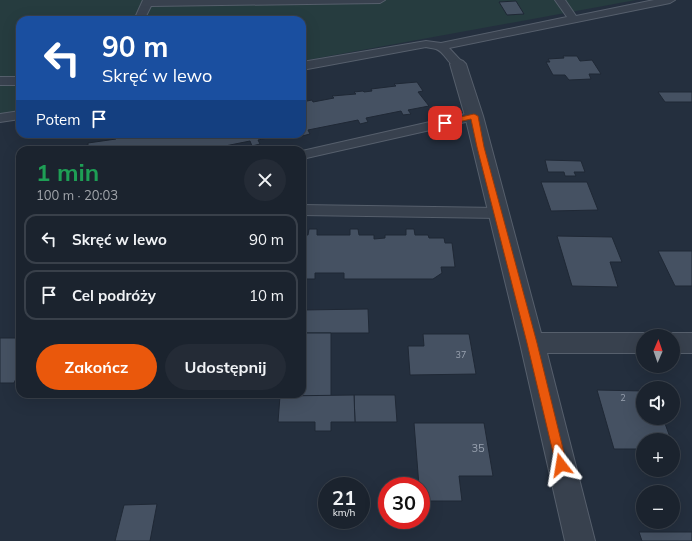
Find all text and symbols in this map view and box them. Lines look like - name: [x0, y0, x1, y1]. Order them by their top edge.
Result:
- text: 90 m: [102, 29, 168, 64]
- icon: left: [36, 32, 88, 84]
- text: Skręć w lewo: [102, 64, 212, 87]
- pin: [428, 106, 462, 140]
- icon: arrive: [88, 108, 110, 130]
- text: Potem: [36, 110, 80, 129]
- icon: arrive: [434, 112, 456, 134]
- text: 1 min: [36, 157, 99, 187]
- button: close: [244, 159, 286, 201]
- text: 100 m · 20:03: [36, 187, 118, 203]
- icon: left: [38, 228, 60, 250]
- text: Skręć w lewo: [72, 230, 167, 249]
- text: 90 m: [249, 230, 284, 249]
- icon: arrive: [38, 284, 60, 306]
- text: Cel podróży: [72, 286, 156, 305]
- text: 10 m: [249, 286, 284, 305]
- north arrow: [636, 329, 680, 373]
- map controls: [636, 329, 680, 529]
- button: Zakończ: [36, 344, 157, 390]
- button: Udostępnij: [165, 344, 286, 390]
- house number: 37: [456, 349, 466, 360]
- button: sound: [636, 381, 680, 425]
- house number: 2: [620, 392, 626, 403]
- button: +: [636, 433, 680, 477]
- house number: 35: [471, 441, 485, 455]
- position arrow: [540, 444, 582, 486]
- speed limit sign: 30: [378, 477, 430, 529]
- text: 21: [332, 485, 356, 510]
- button: −: [636, 485, 680, 529]
- text: km/h: [333, 506, 355, 519]

